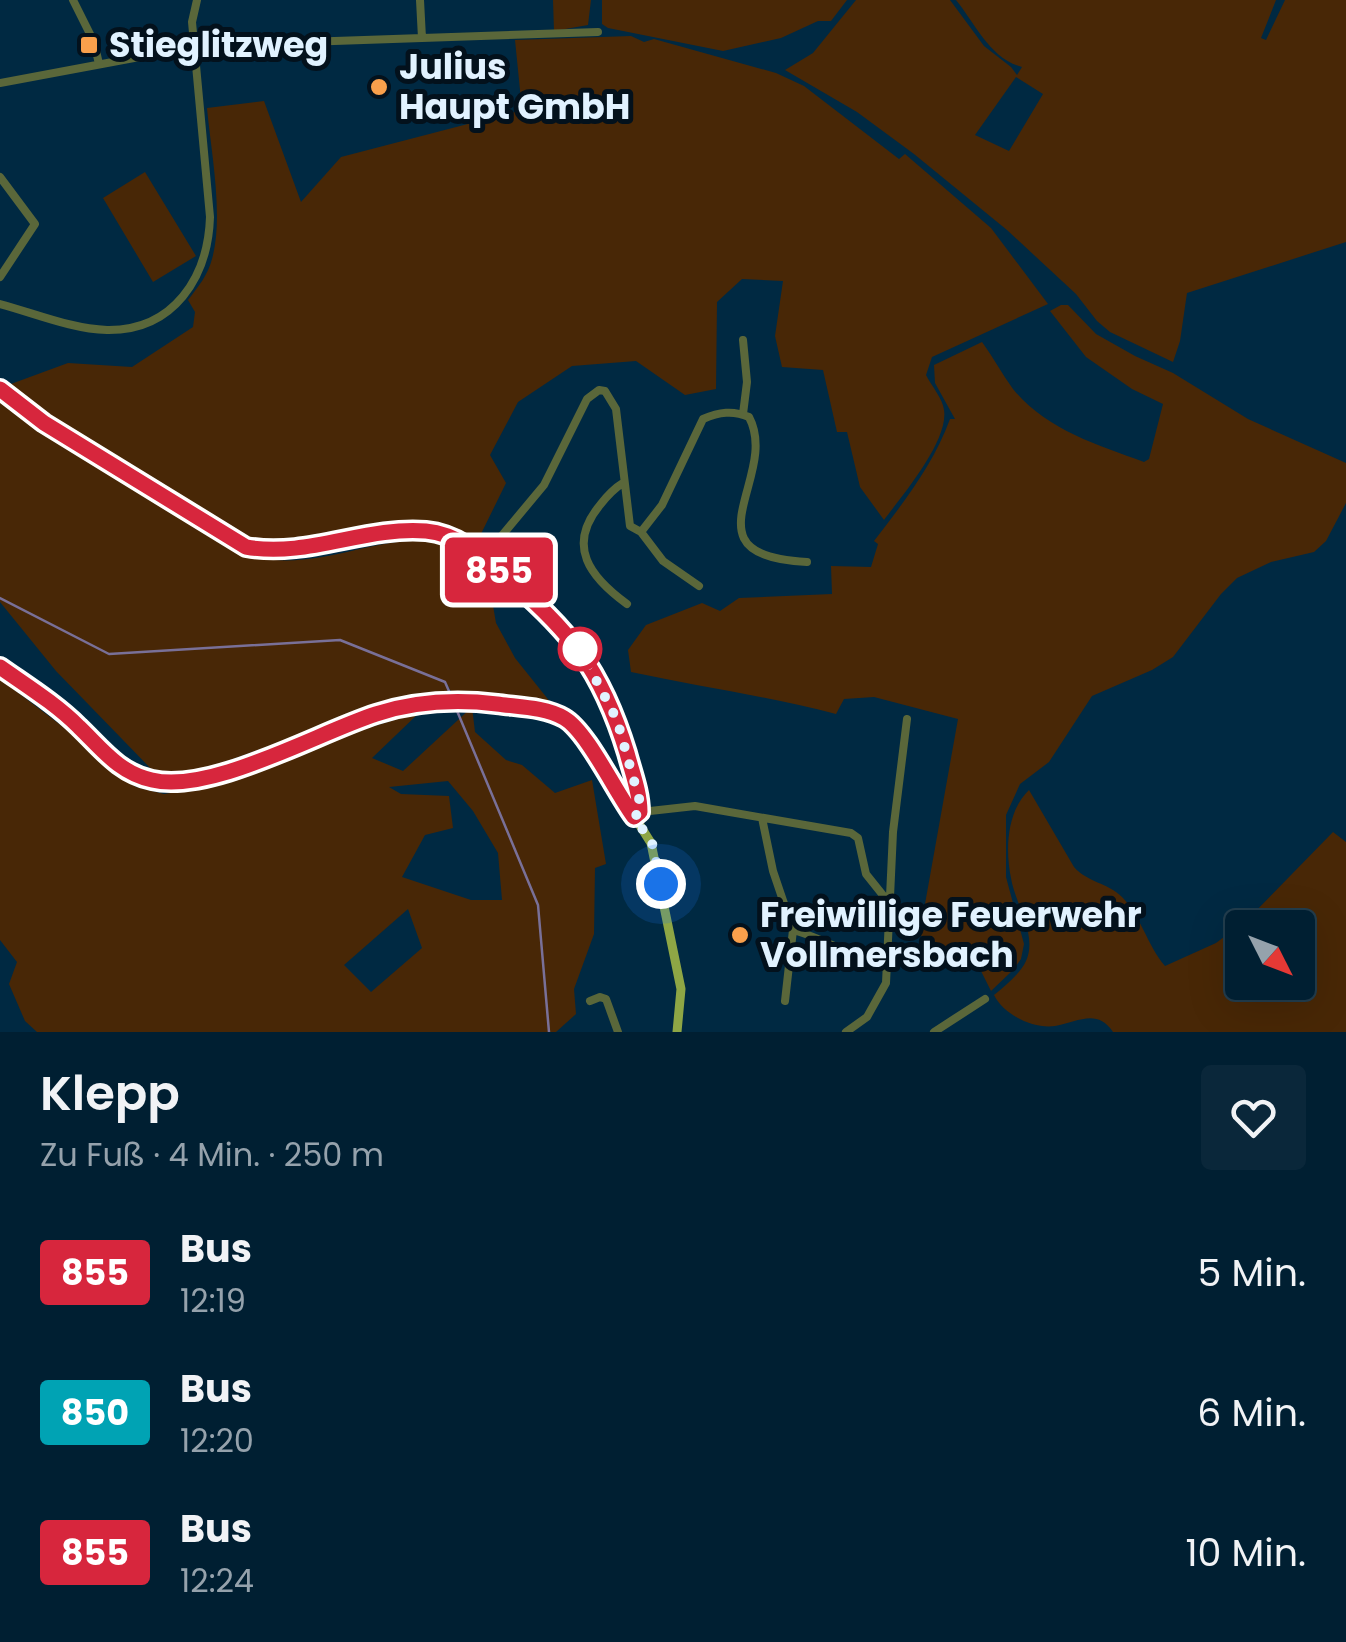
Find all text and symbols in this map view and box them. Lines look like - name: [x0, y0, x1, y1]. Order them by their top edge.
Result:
- place label: Stieglitzweg: [109, 20, 328, 69]
- marker: Stieglitzweg: [78, 34, 100, 56]
- place label: Julius Haupt GmbH: [399, 42, 630, 131]
- marker: Julius Haupt GmbH: [368, 76, 390, 98]
- line badge: 855: [442, 538, 556, 602]
- text: 855: [465, 546, 533, 595]
- unlabelled marker: [559, 628, 601, 670]
- your location: [636, 859, 686, 909]
- place label: Freiwillige Feuerwehr Vollmersbach: [760, 890, 1142, 979]
- north arrow: [1225, 910, 1315, 1000]
- map controls: [1225, 910, 1315, 1000]
- marker: Freiwillige Feuerwehr Vollmersbach: [729, 924, 751, 946]
- text: Klepp: [40, 1060, 180, 1127]
- button: heart: [1201, 1065, 1306, 1170]
- text: Zu Fuß · 4 Min. · 250 m: [40, 1132, 384, 1177]
- text: Bus: [180, 1222, 252, 1275]
- text: 5 Min.: [1198, 1246, 1306, 1299]
- text: 855: [61, 1248, 129, 1297]
- text: 12:19: [180, 1278, 246, 1323]
- text: Bus: [180, 1362, 252, 1415]
- text: 6 Min.: [1197, 1386, 1306, 1439]
- text: 850: [61, 1388, 129, 1437]
- text: 12:20: [180, 1418, 254, 1463]
- text: Bus: [180, 1502, 252, 1555]
- text: 10 Min.: [1185, 1526, 1306, 1579]
- text: 855: [61, 1528, 129, 1577]
- text: 12:24: [180, 1558, 254, 1603]

